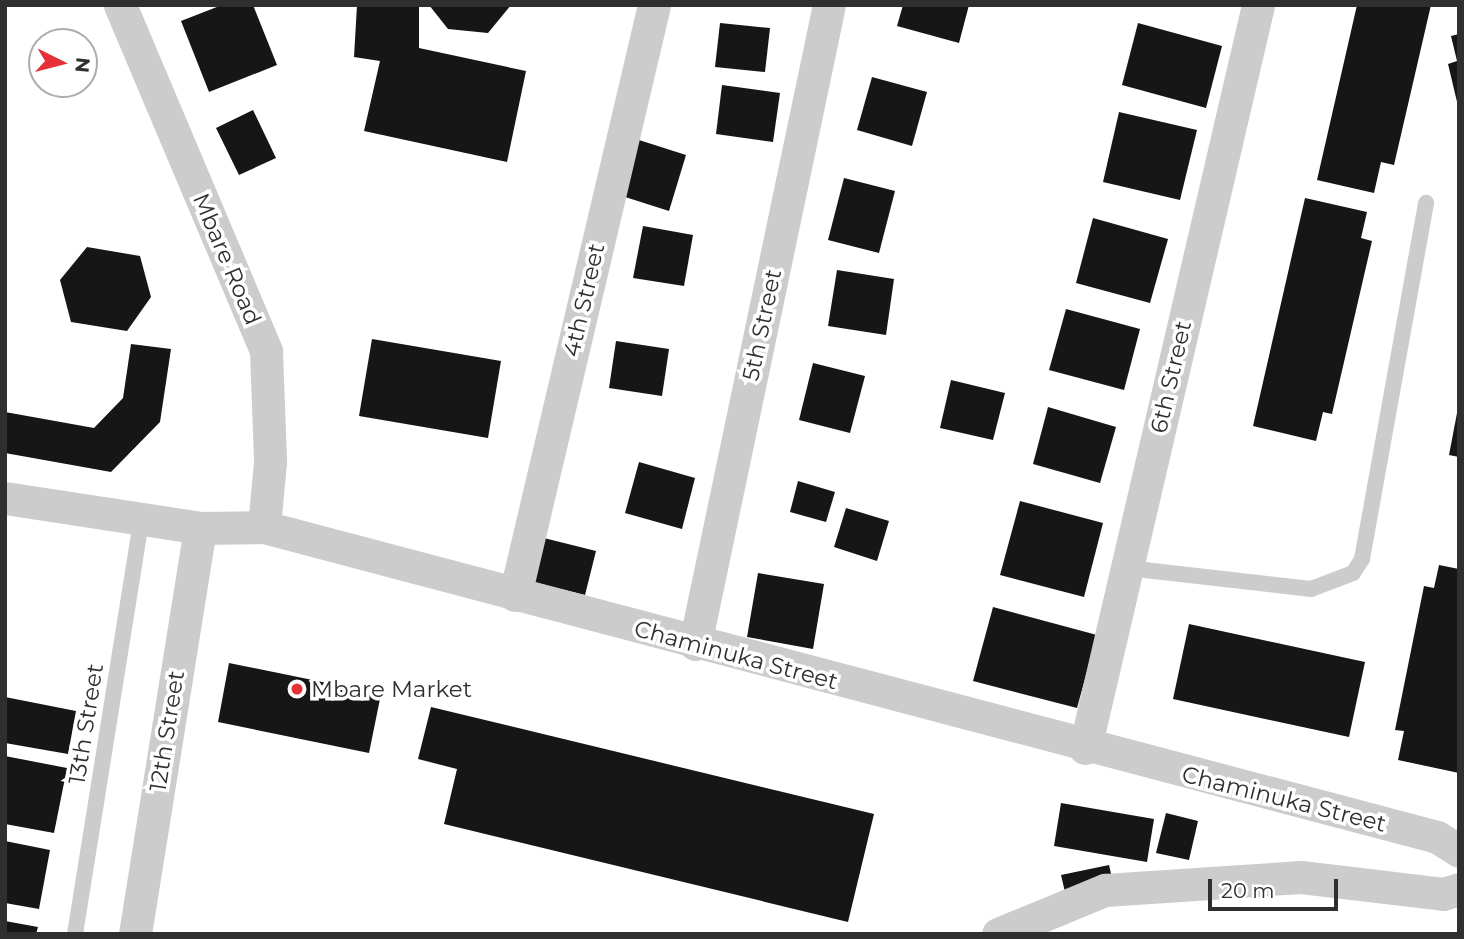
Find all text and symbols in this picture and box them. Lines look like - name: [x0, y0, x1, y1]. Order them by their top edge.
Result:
- north arrow: [28, 28, 98, 98]
- text: N: [70, 56, 95, 74]
- street label: Mbare Road: [187, 189, 267, 329]
- street label: 4th Street: [558, 241, 610, 359]
- street label: 5th Street: [737, 267, 787, 383]
- street label: 6th Street: [1145, 318, 1197, 436]
- street label: Chaminuka Street: [631, 615, 841, 695]
- street label: 13th Street: [63, 662, 109, 786]
- street label: 12th Street: [144, 669, 190, 793]
- place label: Mbare Market: [311, 675, 472, 703]
- marker: Mbare Market: [289, 681, 305, 697]
- street label: Chaminuka Street: [1179, 760, 1389, 838]
- scale bar: [1212, 866, 1342, 910]
- text: 20 m: [1221, 878, 1275, 903]

